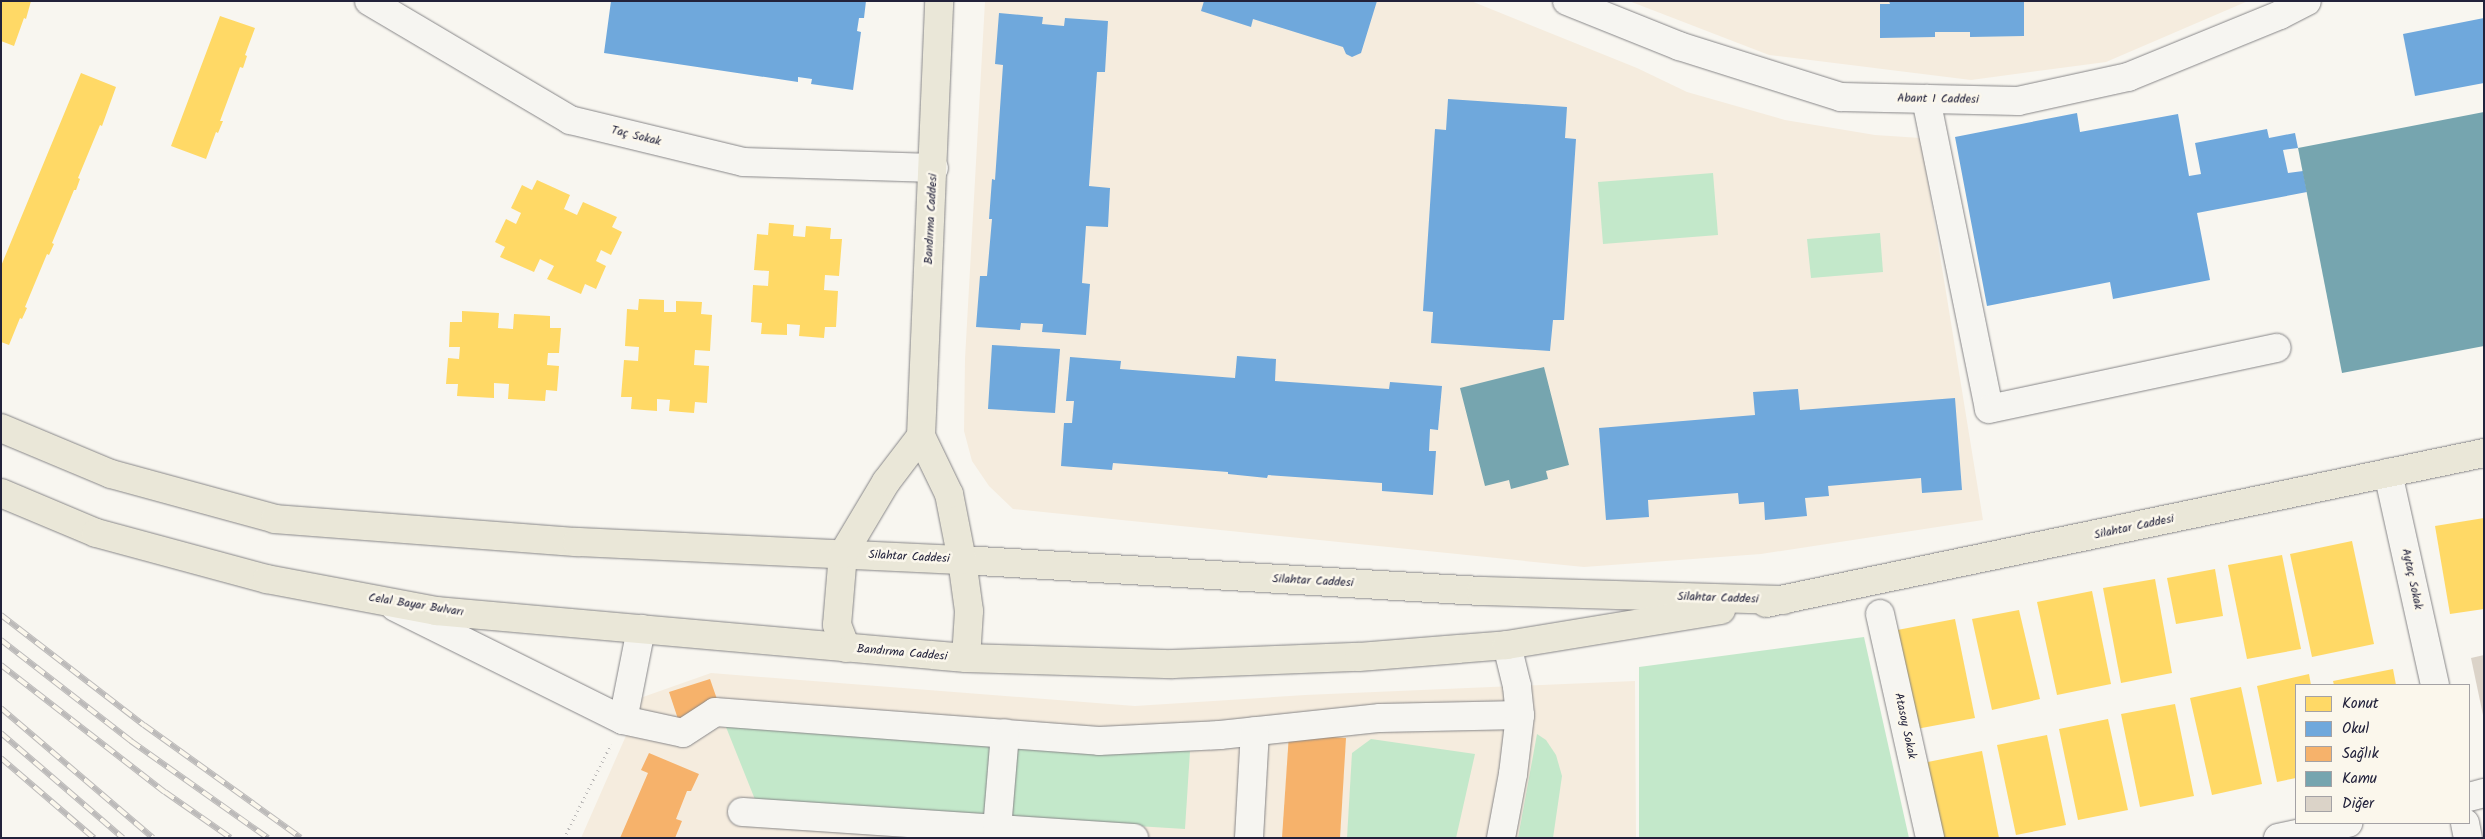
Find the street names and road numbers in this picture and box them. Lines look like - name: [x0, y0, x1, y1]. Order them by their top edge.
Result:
- street label: Abant 1 Caddesi: [1897, 91, 1979, 107]
- street label: Taç Sokak: [610, 123, 662, 149]
- street label: Bandırma Caddesi: [921, 173, 941, 265]
- street label: Silahtar Caddesi: [2093, 511, 2175, 543]
- street label: Aytaç Sokak: [2399, 547, 2425, 611]
- street label: Silahtar Caddesi: [868, 548, 950, 566]
- street label: Silahtar Caddesi: [1272, 572, 1354, 590]
- street label: Silahtar Caddesi: [1677, 589, 1759, 607]
- street label: Celal Bayar Bulvarı: [367, 590, 465, 620]
- street label: Bandırma Caddesi: [856, 642, 948, 664]
- street label: Atasoy Sokak: [1891, 692, 1919, 760]

